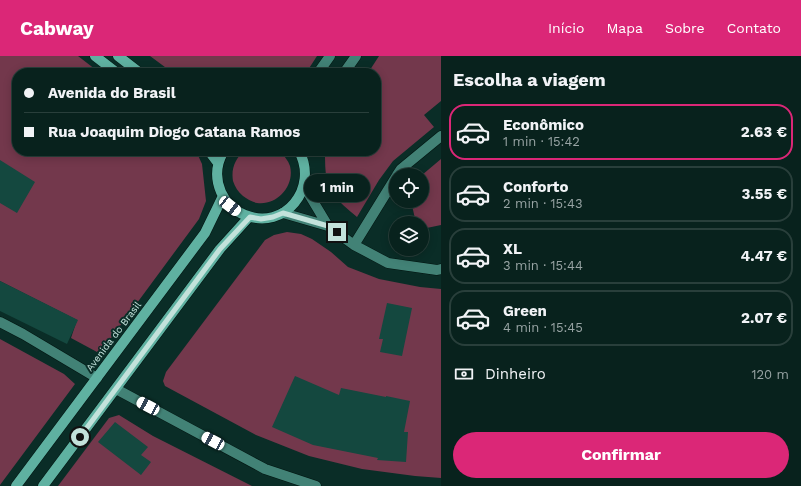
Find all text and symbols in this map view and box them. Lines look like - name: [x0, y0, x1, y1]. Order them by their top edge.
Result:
- text: Cabway: [20, 17, 94, 40]
- text: Início: [548, 20, 584, 36]
- text: Mapa: [606, 20, 643, 36]
- text: Sobre: [665, 20, 705, 36]
- text: Contato: [727, 20, 781, 36]
- text: Escolha a viagem: [453, 69, 606, 90]
- text: Avenida do Brasil: [48, 84, 176, 102]
- icon: car: [455, 114, 491, 150]
- text: Econômico: [503, 116, 584, 134]
- text: Rua Joaquim Diogo Catana Ramos: [48, 123, 300, 141]
- text: 2.63 €: [741, 123, 787, 141]
- text: 1 min · 15:42: [503, 134, 580, 149]
- map controls: [389, 168, 429, 256]
- button: locate: [389, 168, 429, 208]
- callout: 1 min: [304, 174, 370, 202]
- icon: car: [455, 176, 491, 212]
- text: Conforto: [503, 178, 568, 196]
- text: 1 min: [320, 180, 354, 195]
- text: 3.55 €: [741, 185, 787, 203]
- car: [217, 194, 243, 218]
- text: 2 min · 15:43: [503, 196, 582, 211]
- button: layers: [389, 216, 429, 256]
- route end: [328, 223, 346, 241]
- icon: car: [455, 238, 491, 274]
- text: XL: [503, 240, 522, 258]
- text: 4.47 €: [741, 247, 787, 265]
- text: 3 min · 15:44: [503, 258, 583, 273]
- street label: Avenida do Brasil: [84, 299, 143, 373]
- icon: car: [455, 300, 491, 336]
- text: Green: [503, 302, 547, 320]
- text: 2.07 €: [741, 309, 787, 327]
- text: 4 min · 15:45: [503, 320, 583, 335]
- icon: cash: [453, 363, 475, 385]
- text: Dinheiro: [485, 365, 546, 383]
- text: 120 m: [751, 367, 789, 382]
- car: [135, 395, 161, 417]
- route start: [71, 428, 89, 446]
- car: [200, 430, 226, 452]
- button: Confirmar: [453, 432, 789, 478]

